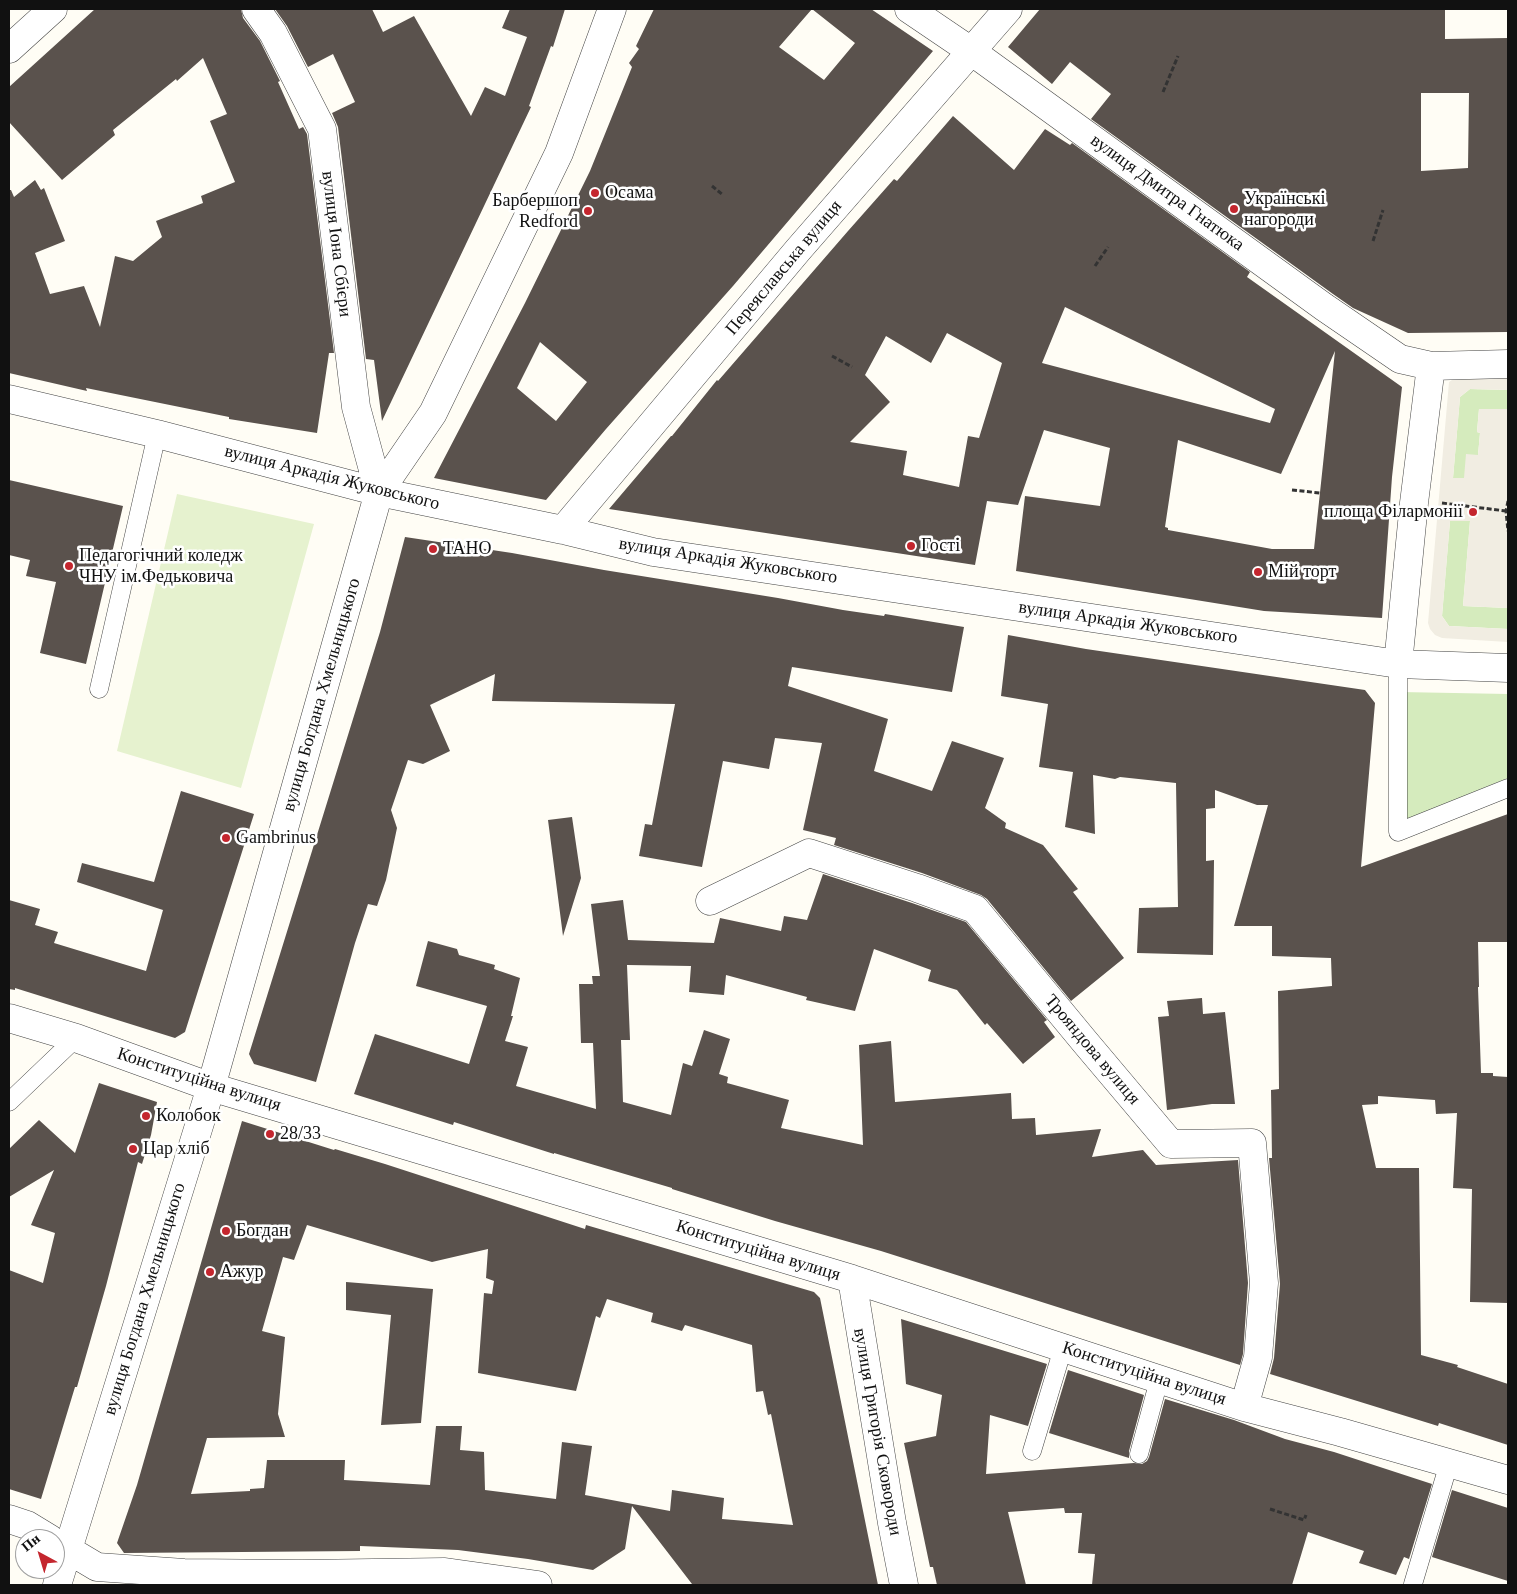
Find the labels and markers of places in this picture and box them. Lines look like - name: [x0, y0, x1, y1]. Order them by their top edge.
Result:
- place label: Осама: [605, 182, 653, 204]
- marker: Осама: [589, 187, 601, 199]
- place label: Українські нагороди: [1244, 188, 1325, 230]
- place label: Барбершоп Redford: [492, 190, 578, 232]
- marker: Українські нагороди: [1228, 203, 1240, 215]
- marker: Барбершоп Redford: [582, 205, 594, 217]
- place label: площа Філармонії: [1324, 501, 1463, 523]
- marker: площа Філармонії: [1467, 506, 1479, 518]
- place label: Гості: [921, 535, 960, 557]
- place label: TAHO: [443, 538, 492, 560]
- marker: Гості: [905, 540, 917, 552]
- marker: TAHO: [427, 543, 439, 555]
- place label: Педагогічний коледж ЧНУ ім.Федьковича: [79, 545, 243, 588]
- marker: Педагогічний коледж ЧНУ ім.Федьковича: [63, 560, 75, 572]
- place label: Мій торт: [1268, 561, 1336, 583]
- marker: Мій торт: [1252, 566, 1264, 578]
- place label: Gambrinus: [236, 827, 316, 849]
- marker: Gambrinus: [220, 832, 232, 844]
- place label: Колобок: [156, 1105, 221, 1127]
- marker: Колобок: [140, 1110, 152, 1122]
- place label: 28/33: [280, 1123, 321, 1145]
- marker: 28/33: [264, 1128, 276, 1140]
- place label: Цар хліб: [143, 1138, 210, 1160]
- marker: Цар хліб: [127, 1143, 139, 1155]
- place label: Богдан: [236, 1220, 289, 1242]
- marker: Богдан: [220, 1225, 232, 1237]
- place label: Ажур: [220, 1261, 263, 1283]
- marker: Ажур: [204, 1266, 216, 1278]

